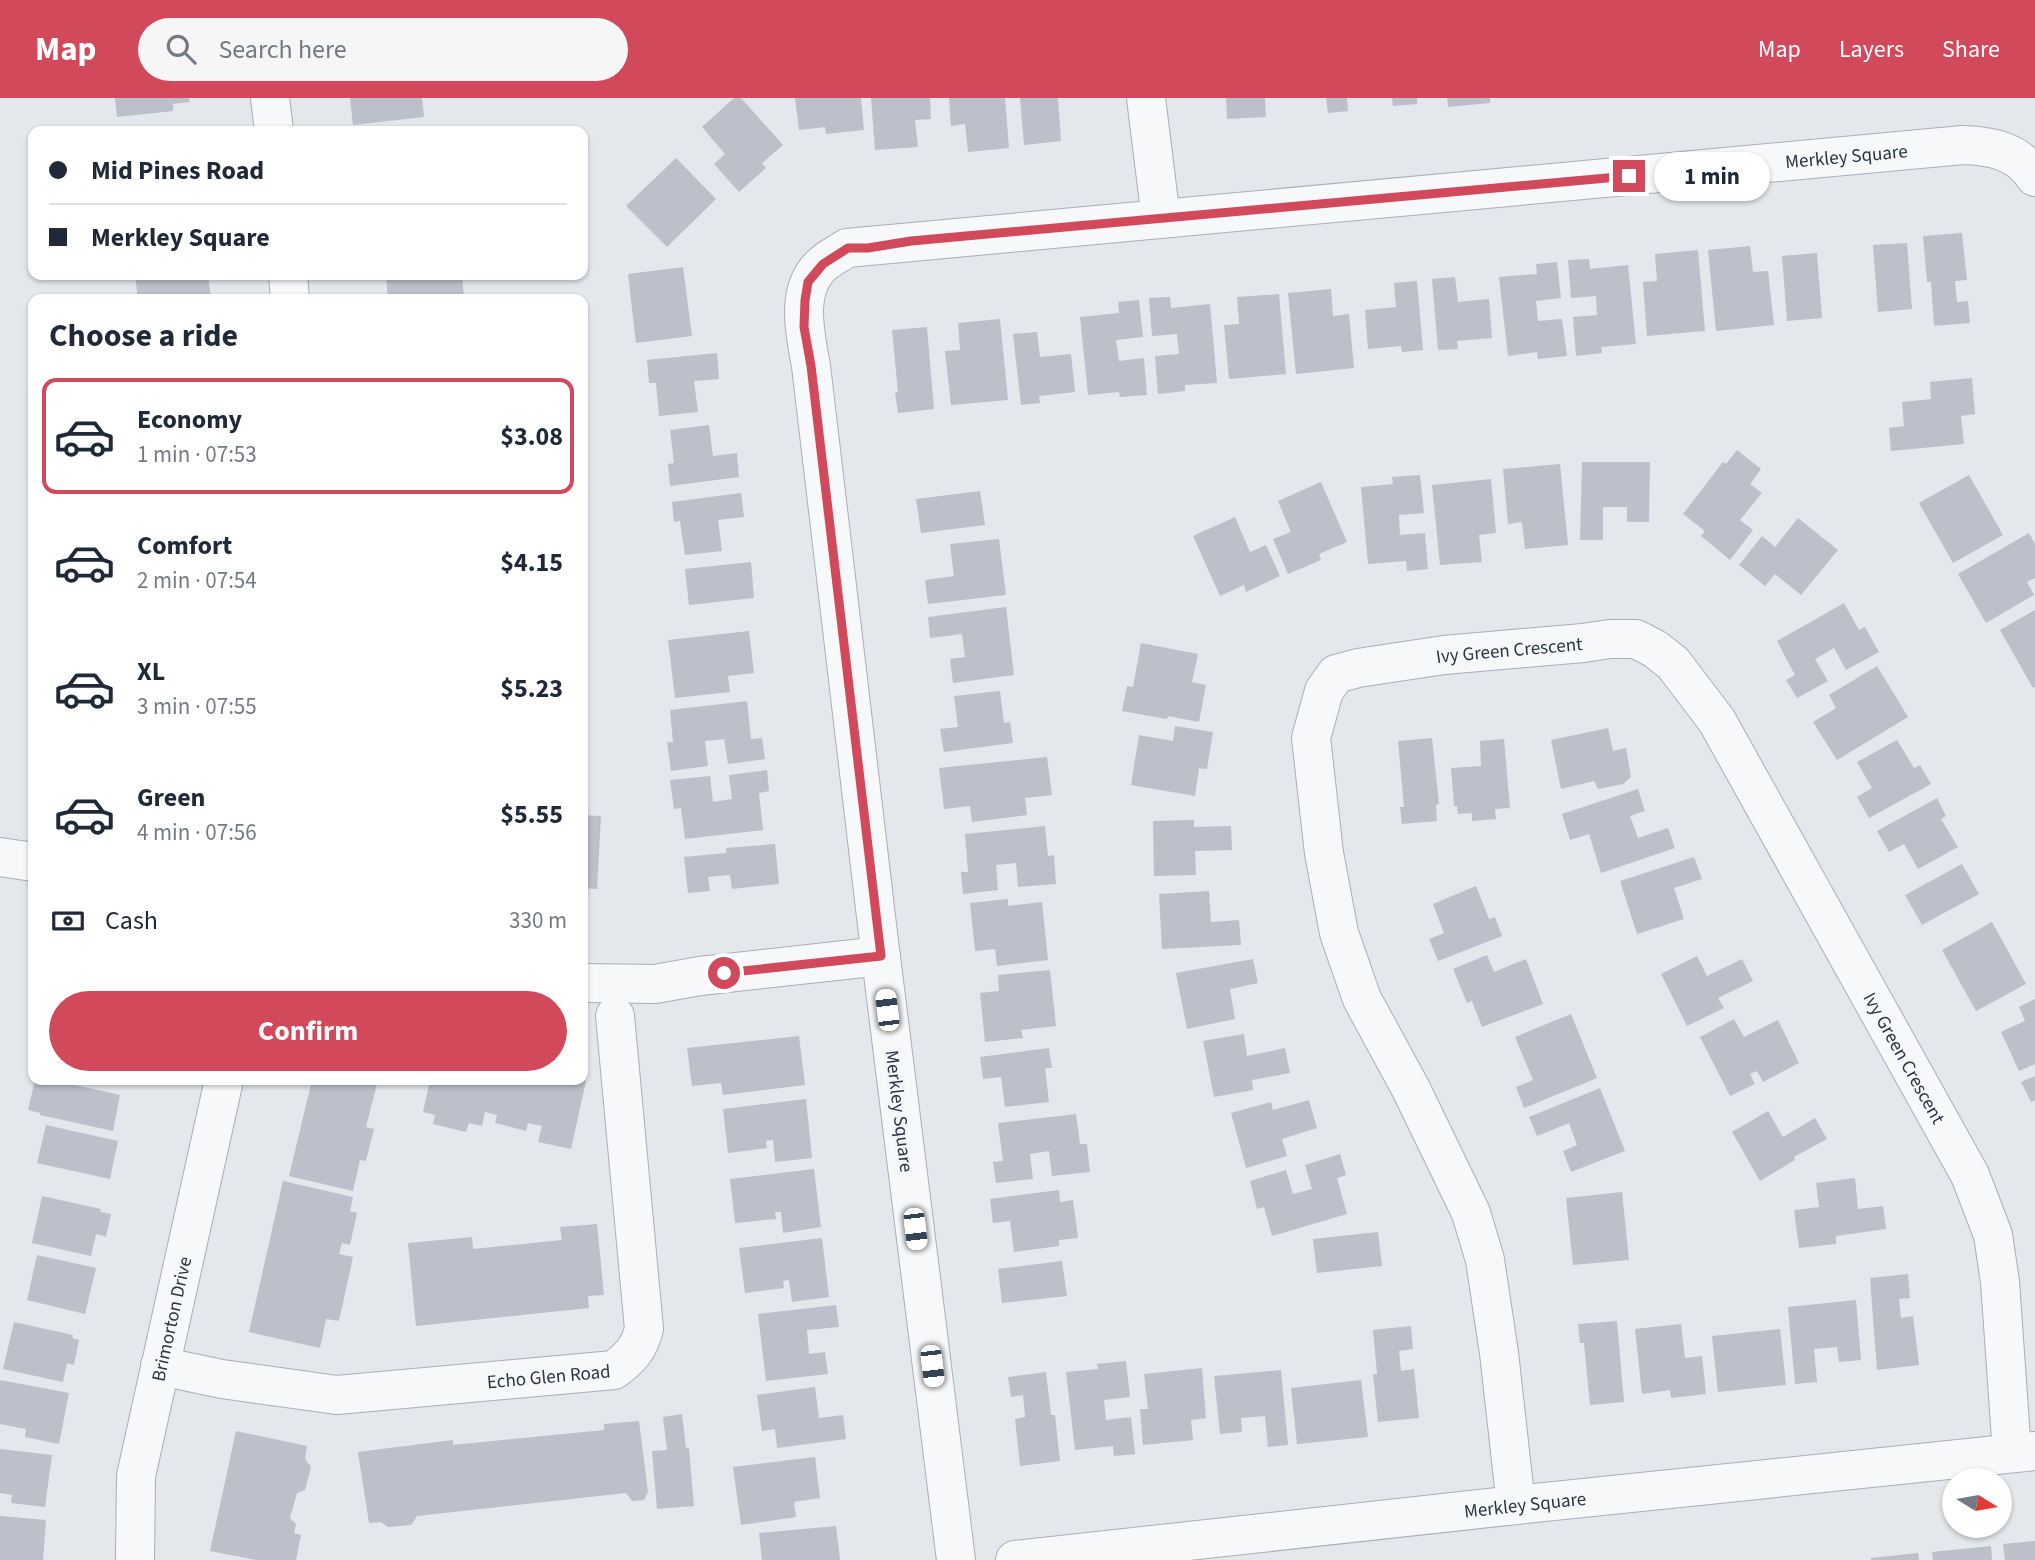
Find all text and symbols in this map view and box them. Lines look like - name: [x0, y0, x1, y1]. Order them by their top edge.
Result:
- search box: [138, 18, 628, 81]
- text: Map: [35, 26, 96, 73]
- icon: search: [162, 30, 200, 68]
- text: Search here: [218, 31, 347, 68]
- text: Map: [1758, 32, 1801, 67]
- text: Layers: [1839, 32, 1904, 67]
- text: Share: [1942, 32, 2000, 67]
- street label: Merkley Square: [1784, 138, 1909, 176]
- text: Mid Pines Road: [91, 152, 264, 189]
- callout: 1 min: [1654, 152, 1769, 200]
- route end: [1613, 160, 1645, 192]
- text: 1 min: [1684, 160, 1740, 193]
- text: Merkley Square: [91, 219, 270, 256]
- text: Choose a ride: [49, 313, 238, 359]
- text: Economy: [137, 401, 242, 438]
- icon: car: [53, 405, 116, 468]
- text: $3.08: [500, 418, 563, 455]
- text: 1 min · 07:53: [137, 438, 257, 471]
- text: Comfort: [137, 527, 232, 564]
- icon: car: [53, 531, 116, 594]
- text: $4.15: [500, 544, 563, 581]
- text: 2 min · 07:54: [137, 564, 257, 597]
- street label: Ivy Green Crescent: [1434, 631, 1584, 671]
- text: XL: [137, 653, 165, 690]
- icon: car: [53, 657, 116, 720]
- text: $5.23: [500, 670, 563, 707]
- text: 3 min · 07:55: [137, 690, 257, 723]
- text: Green: [137, 779, 205, 816]
- icon: car: [53, 783, 116, 846]
- text: $5.55: [500, 796, 563, 833]
- text: 4 min · 07:56: [137, 816, 257, 849]
- icon: cash: [49, 902, 87, 940]
- text: Cash: [105, 902, 158, 939]
- text: 330 m: [509, 904, 567, 937]
- route start: [708, 957, 740, 989]
- car: [875, 988, 900, 1032]
- street label: Ivy Green Crescent: [1856, 988, 1951, 1130]
- button: Confirm: [49, 991, 567, 1071]
- street label: Merkley Square: [878, 1049, 919, 1174]
- car: [903, 1207, 928, 1251]
- street label: Brimorton Drive: [145, 1254, 199, 1384]
- car: [920, 1344, 945, 1388]
- street label: Echo Glen Road: [486, 1358, 612, 1396]
- north arrow: [1942, 1468, 2012, 1538]
- map controls: [1942, 1468, 2012, 1538]
- street label: Merkley Square: [1463, 1486, 1588, 1526]

